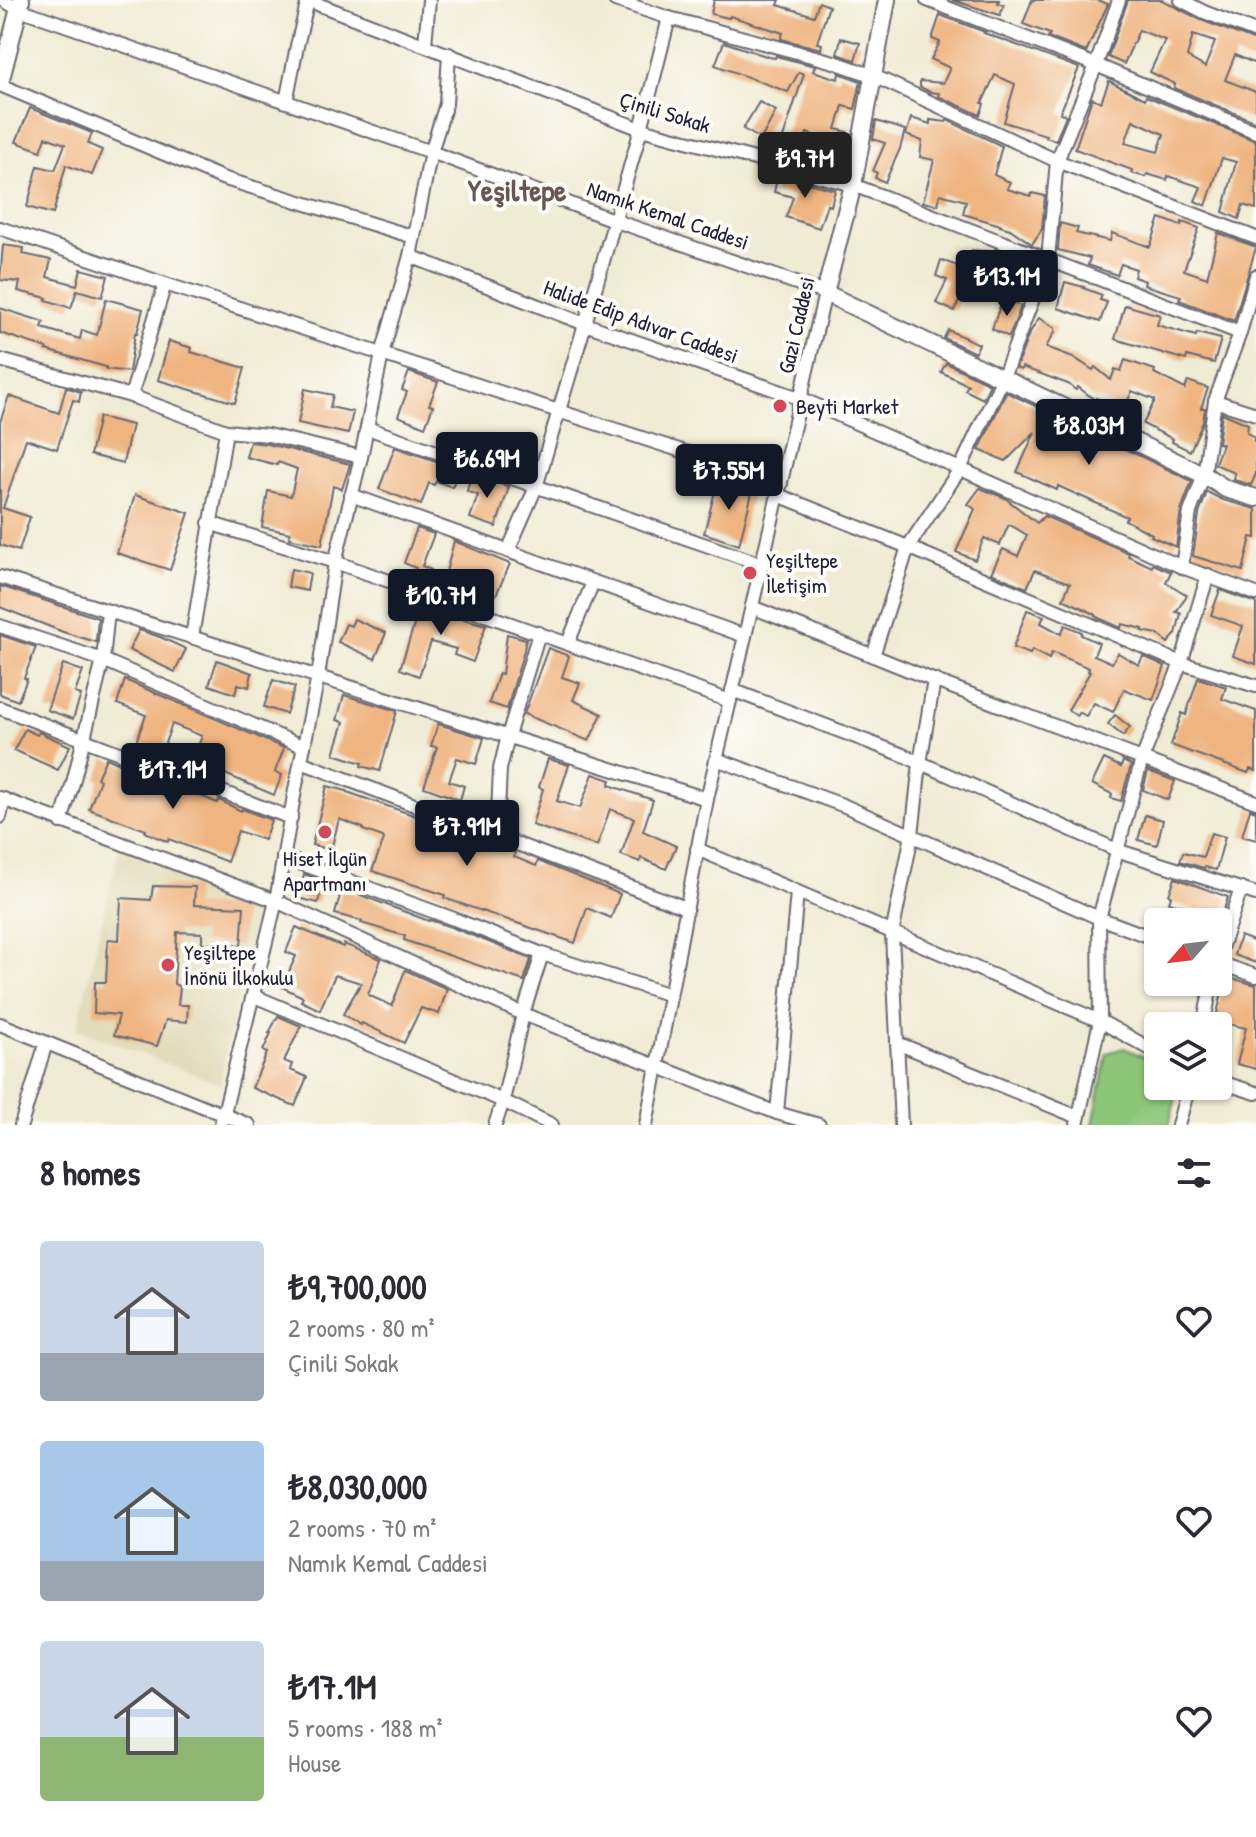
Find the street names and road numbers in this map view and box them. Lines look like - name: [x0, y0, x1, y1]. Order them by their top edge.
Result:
- street label: Çinili Sokak: [616, 84, 714, 140]
- street label: Namık Kemal Caddesi: [583, 173, 753, 257]
- street label: Halide Edip Adıvar Caddesi: [540, 272, 742, 370]
- street label: Gazi Caddesi: [770, 274, 822, 376]

